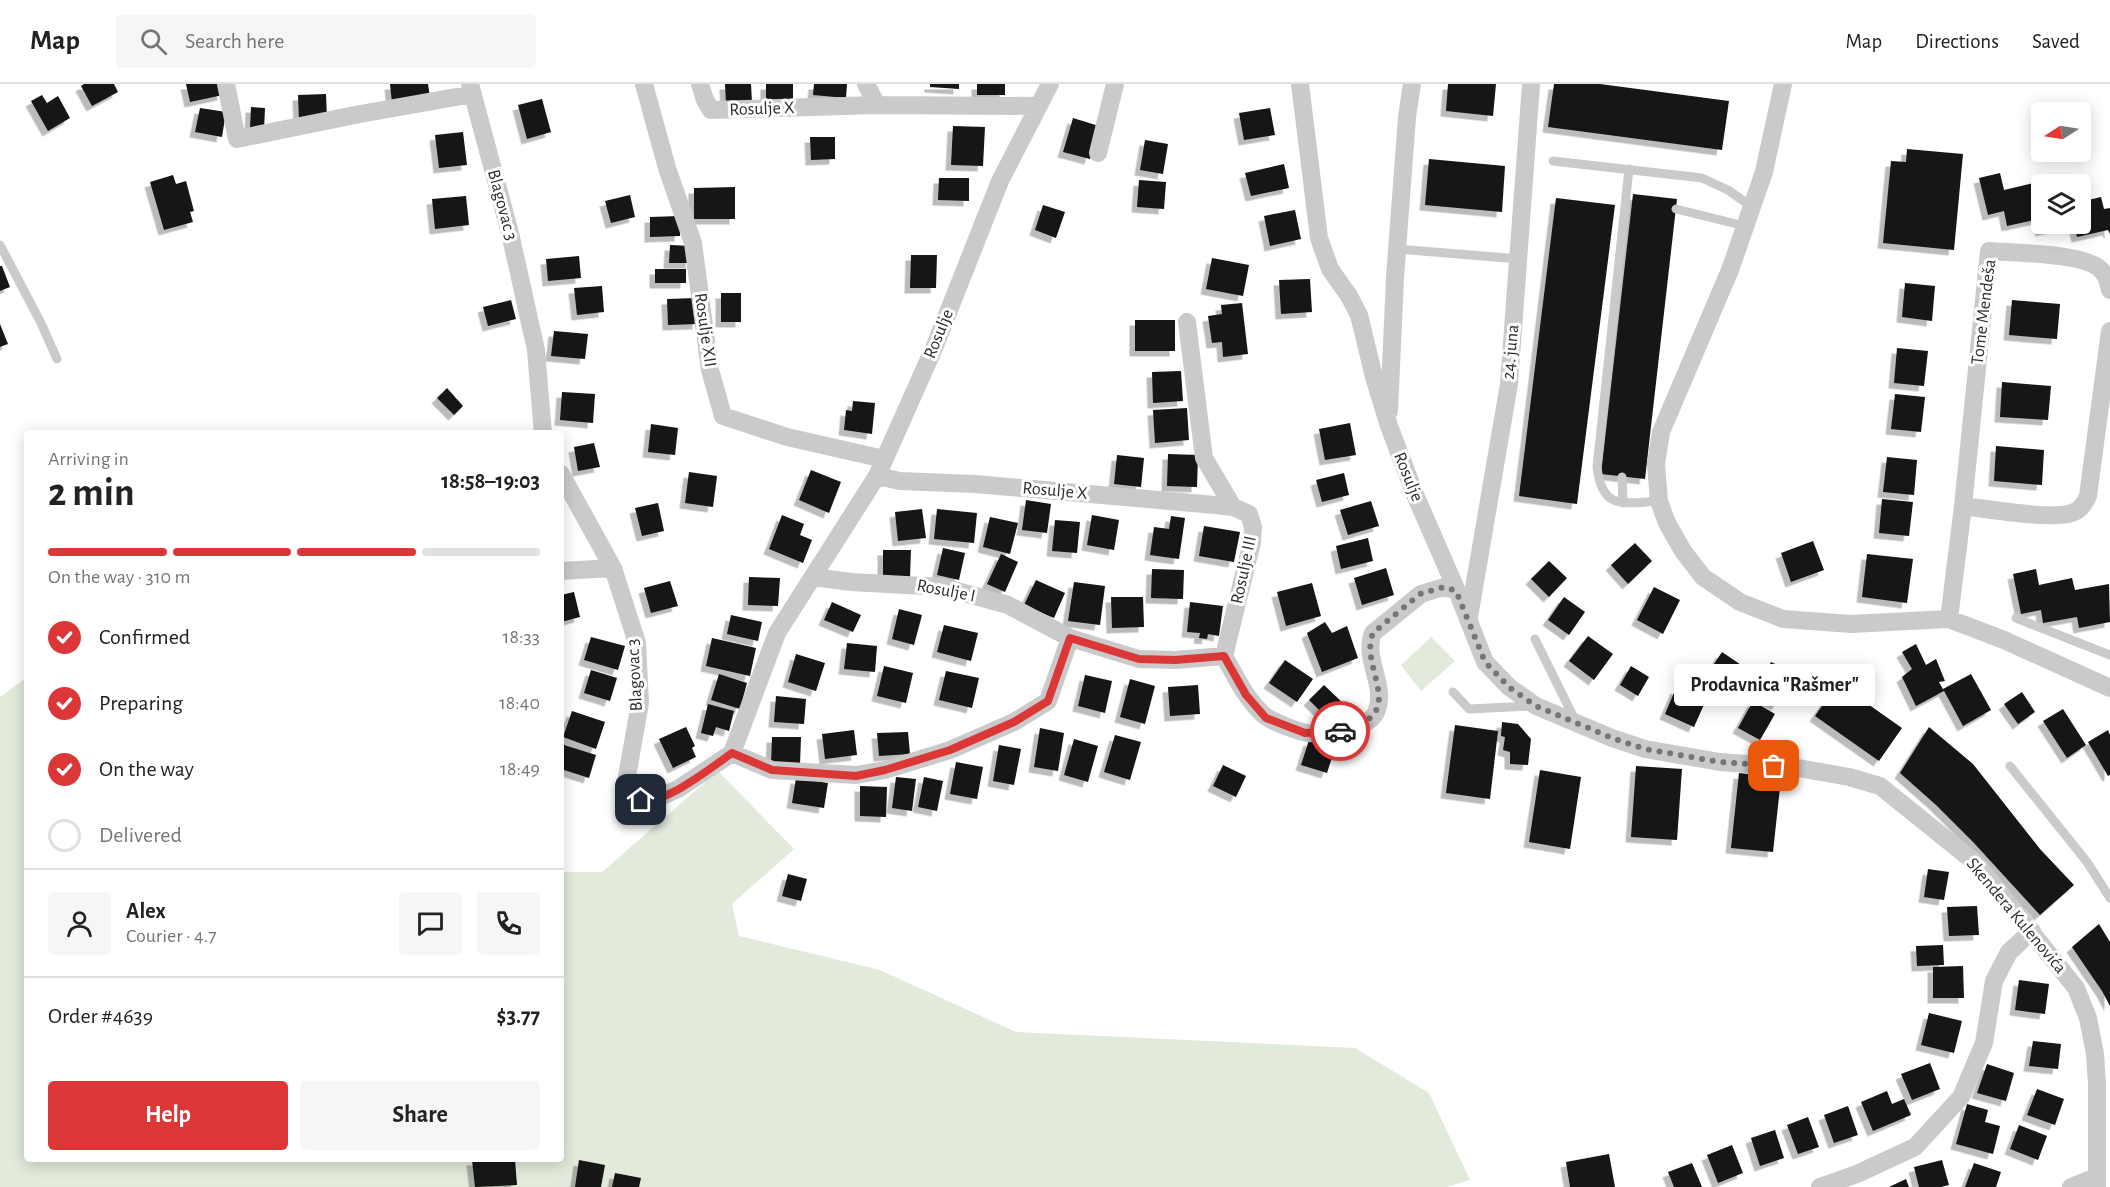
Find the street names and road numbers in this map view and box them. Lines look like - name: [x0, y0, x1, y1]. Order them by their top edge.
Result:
- street label: Rosulje X: [729, 99, 795, 119]
- street label: Blagovac 3: [484, 168, 520, 242]
- street label: Tome Mendeša: [1969, 258, 1999, 366]
- street label: Rosulje XII: [691, 292, 719, 368]
- street label: Rosulje: [921, 307, 957, 361]
- street label: 24. juna: [1500, 324, 1522, 380]
- street label: Rosulje: [1390, 450, 1426, 504]
- street label: Rosulje X: [1022, 479, 1089, 503]
- street label: Rosulje III: [1228, 534, 1260, 606]
- street label: Rosulje I: [915, 577, 977, 605]
- street label: Blagovac 3: [624, 638, 646, 712]
- street label: Skendera Kulenovića: [1963, 855, 2069, 977]

